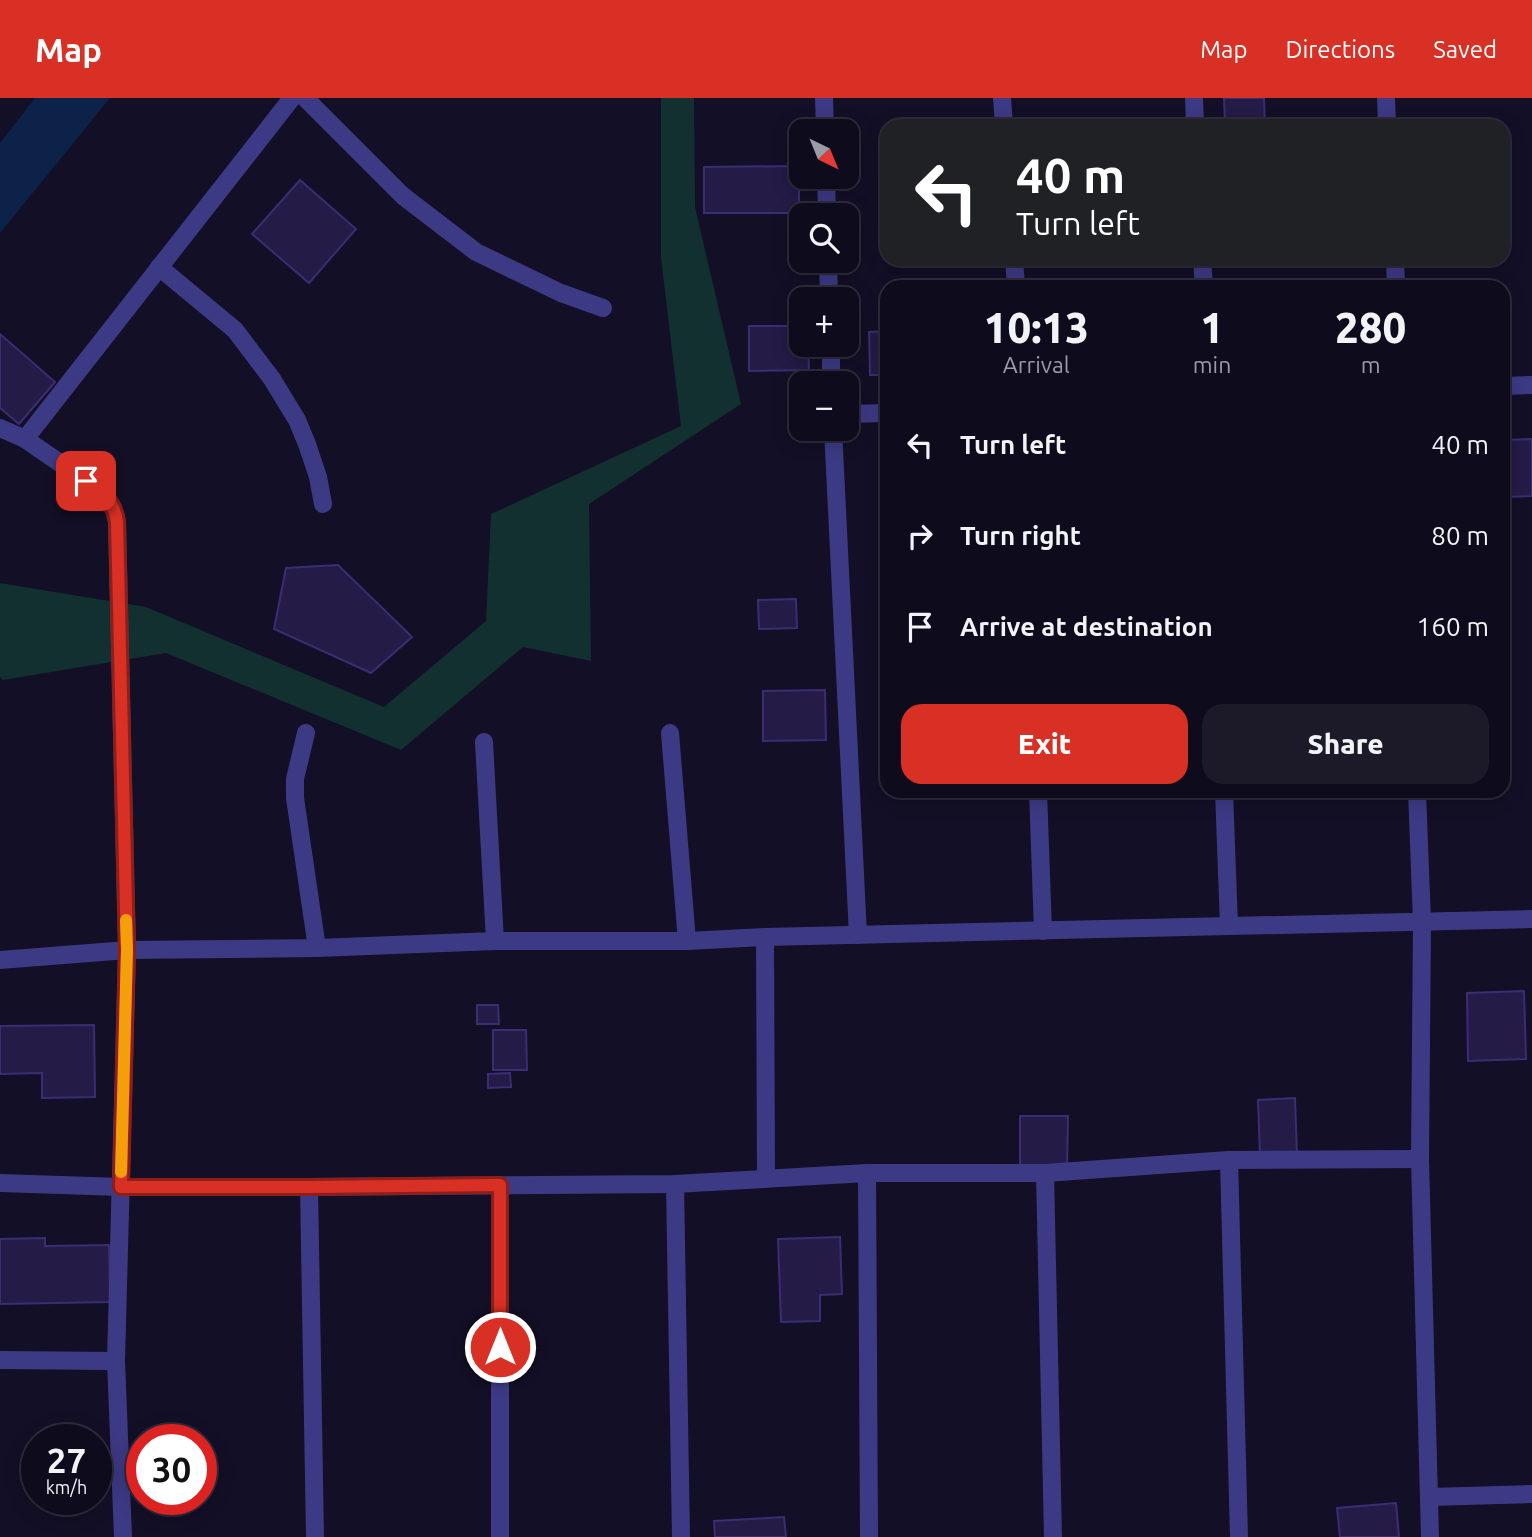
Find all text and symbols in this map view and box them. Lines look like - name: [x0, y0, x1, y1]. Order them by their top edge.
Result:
- text: Map: [35, 31, 102, 68]
- text: Map: [1200, 36, 1247, 63]
- text: Directions: [1285, 36, 1395, 63]
- text: Saved: [1433, 36, 1497, 63]
- north arrow: [789, 119, 859, 189]
- map controls: [789, 119, 859, 441]
- icon: left: [901, 147, 992, 238]
- text: 40 m: [1016, 147, 1125, 202]
- button: search: [789, 203, 859, 273]
- text: Turn left: [1016, 205, 1140, 241]
- button: +: [789, 287, 859, 357]
- text: 10:13: [984, 304, 1089, 351]
- text: 1: [1200, 304, 1224, 351]
- text: 280: [1335, 304, 1406, 351]
- text: Arrival: [1003, 352, 1070, 377]
- text: min: [1193, 352, 1231, 377]
- text: m: [1361, 352, 1381, 377]
- button: −: [789, 371, 859, 441]
- icon: left: [901, 426, 939, 464]
- text: Turn left: [960, 430, 1066, 459]
- text: 40 m: [1431, 430, 1489, 459]
- pin: [56, 451, 116, 511]
- icon: arrive: [67, 462, 105, 500]
- icon: right: [901, 517, 939, 555]
- text: Turn right: [960, 521, 1081, 550]
- text: 80 m: [1431, 521, 1489, 550]
- icon: arrive: [901, 608, 939, 646]
- text: Arrive at destination: [960, 612, 1213, 641]
- text: 160 m: [1417, 612, 1489, 641]
- button: Exit: [901, 704, 1188, 784]
- button: Share: [1202, 704, 1489, 784]
- position arrow: [463, 1310, 537, 1384]
- speed limit sign: 30: [126, 1424, 217, 1515]
- text: 27: [47, 1440, 86, 1480]
- text: km/h: [46, 1477, 87, 1497]

